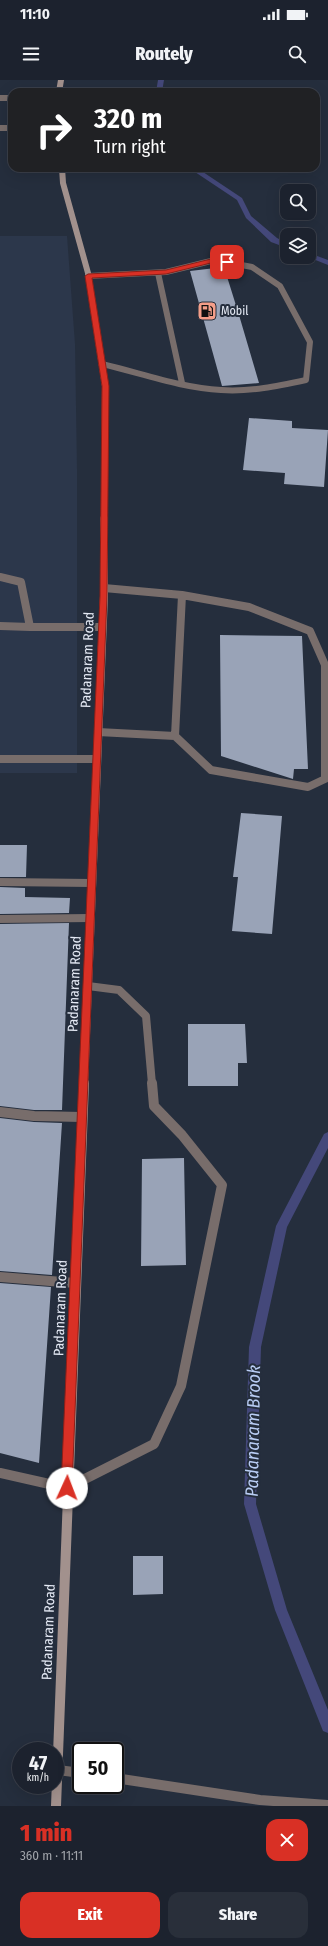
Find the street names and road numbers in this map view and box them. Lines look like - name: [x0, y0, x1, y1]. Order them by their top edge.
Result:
- street label: Padanaram Road: [77, 612, 98, 709]
- street label: Padanaram Road: [64, 936, 85, 1033]
- street label: Padanaram Road: [50, 1260, 71, 1357]
- street label: Padanaram Road: [38, 1584, 59, 1681]

